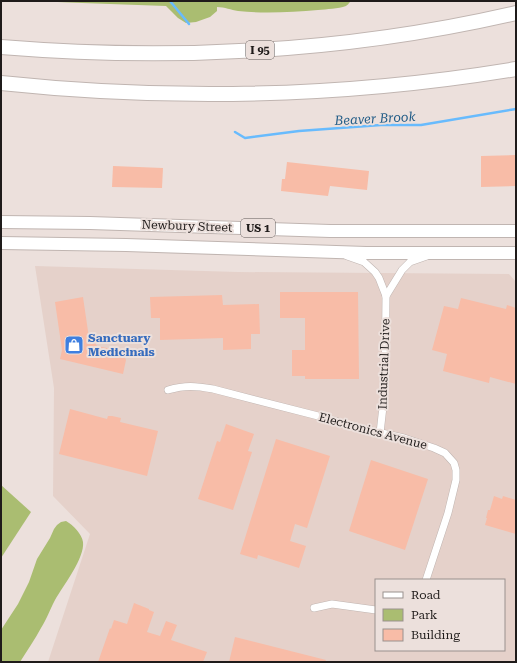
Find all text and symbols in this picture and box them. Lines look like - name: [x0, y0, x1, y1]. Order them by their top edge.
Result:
- road number: I 95: [246, 41, 274, 59]
- water label: Beaver Brook: [333, 109, 417, 128]
- street label: Newbury Street: [141, 217, 233, 235]
- road number: US 1: [241, 219, 275, 237]
- street label: Industrial Drive: [375, 318, 393, 410]
- place label: Sanctuary Medicinals: [88, 331, 155, 359]
- shop icon: Sanctuary Medicinals: [63, 334, 85, 356]
- street label: Electronics Avenue: [317, 410, 429, 452]
- legend: [375, 579, 505, 651]
- text: Road: [411, 588, 441, 602]
- text: Park: [411, 608, 438, 622]
- text: Building: [411, 628, 460, 642]

